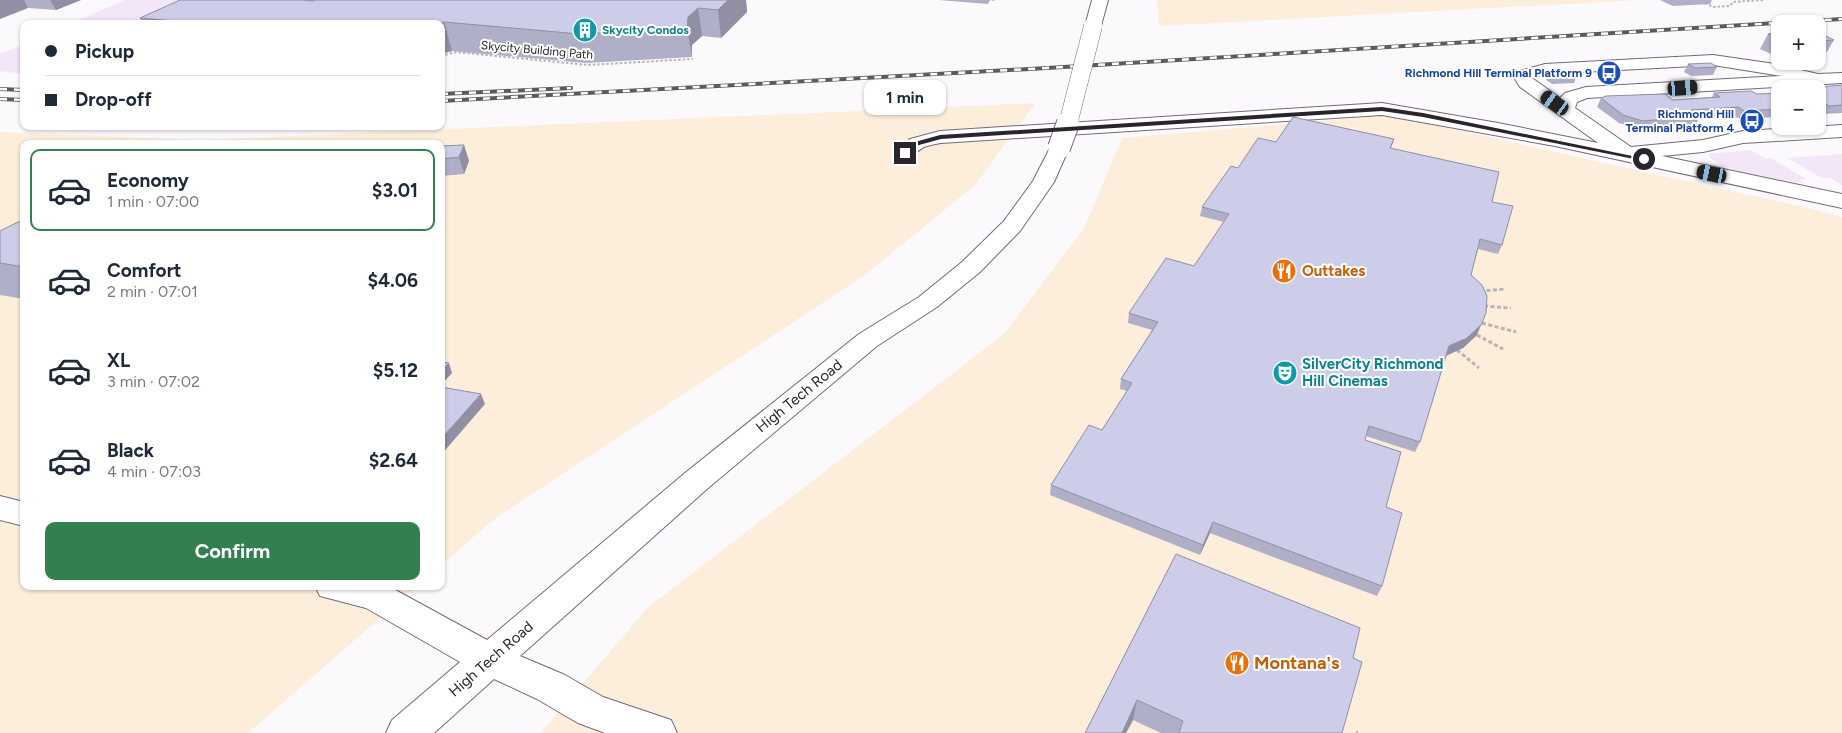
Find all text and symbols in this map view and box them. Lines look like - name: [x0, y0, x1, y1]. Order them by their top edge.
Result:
- map controls: [1771, 15, 1826, 135]
- button: +: [1771, 15, 1826, 70]
- building icon: Skycity Condos: [572, 17, 598, 43]
- place label: Skycity Condos: [602, 23, 689, 37]
- street label: Skycity Building Path: [480, 38, 594, 62]
- text: Pickup: [75, 40, 134, 63]
- bus stop icon: Richmond Hill Terminal Platform 9: [1596, 60, 1622, 86]
- place label: Richmond Hill Terminal Platform 9: [1405, 66, 1592, 80]
- car: [1667, 79, 1698, 97]
- callout: 1 min: [864, 80, 946, 116]
- button: −: [1771, 80, 1826, 135]
- text: Drop-off: [75, 88, 152, 111]
- text: 1 min: [886, 88, 924, 107]
- car: [1538, 88, 1571, 118]
- place label: Richmond Hill Terminal Platform 4: [1626, 107, 1734, 135]
- bus stop icon: Richmond Hill Terminal Platform 4: [1739, 108, 1765, 134]
- route end: [894, 142, 916, 164]
- route start: [1633, 148, 1655, 170]
- car: [1695, 164, 1728, 184]
- icon: car: [47, 168, 92, 213]
- text: Economy: [107, 169, 189, 192]
- text: $3.01: [372, 179, 418, 202]
- text: 1 min · 07:00: [107, 192, 199, 211]
- icon: car: [47, 258, 92, 303]
- restaurant icon: Outtakes: [1271, 258, 1297, 284]
- text: Comfort: [107, 259, 182, 282]
- place label: Outtakes: [1302, 262, 1365, 280]
- text: $4.06: [367, 269, 418, 292]
- text: 2 min · 07:01: [107, 282, 198, 301]
- icon: car: [47, 348, 92, 393]
- text: XL: [107, 349, 130, 372]
- place label: SilverCity Richmond Hill Cinemas: [1302, 355, 1444, 390]
- street label: High Tech Road: [752, 356, 846, 436]
- text: $5.12: [373, 359, 418, 382]
- theatre icon: SilverCity Richmond Hill Cinemas: [1272, 360, 1298, 386]
- text: 3 min · 07:02: [107, 372, 200, 391]
- icon: car: [47, 438, 92, 483]
- text: Black: [107, 439, 154, 462]
- text: $2.64: [369, 449, 418, 472]
- text: 4 min · 07:03: [107, 462, 201, 481]
- button: Confirm: [45, 522, 420, 580]
- street label: High Tech Road: [445, 617, 537, 701]
- restaurant icon: Montana's: [1224, 650, 1250, 676]
- place label: Montana's: [1254, 652, 1340, 674]

